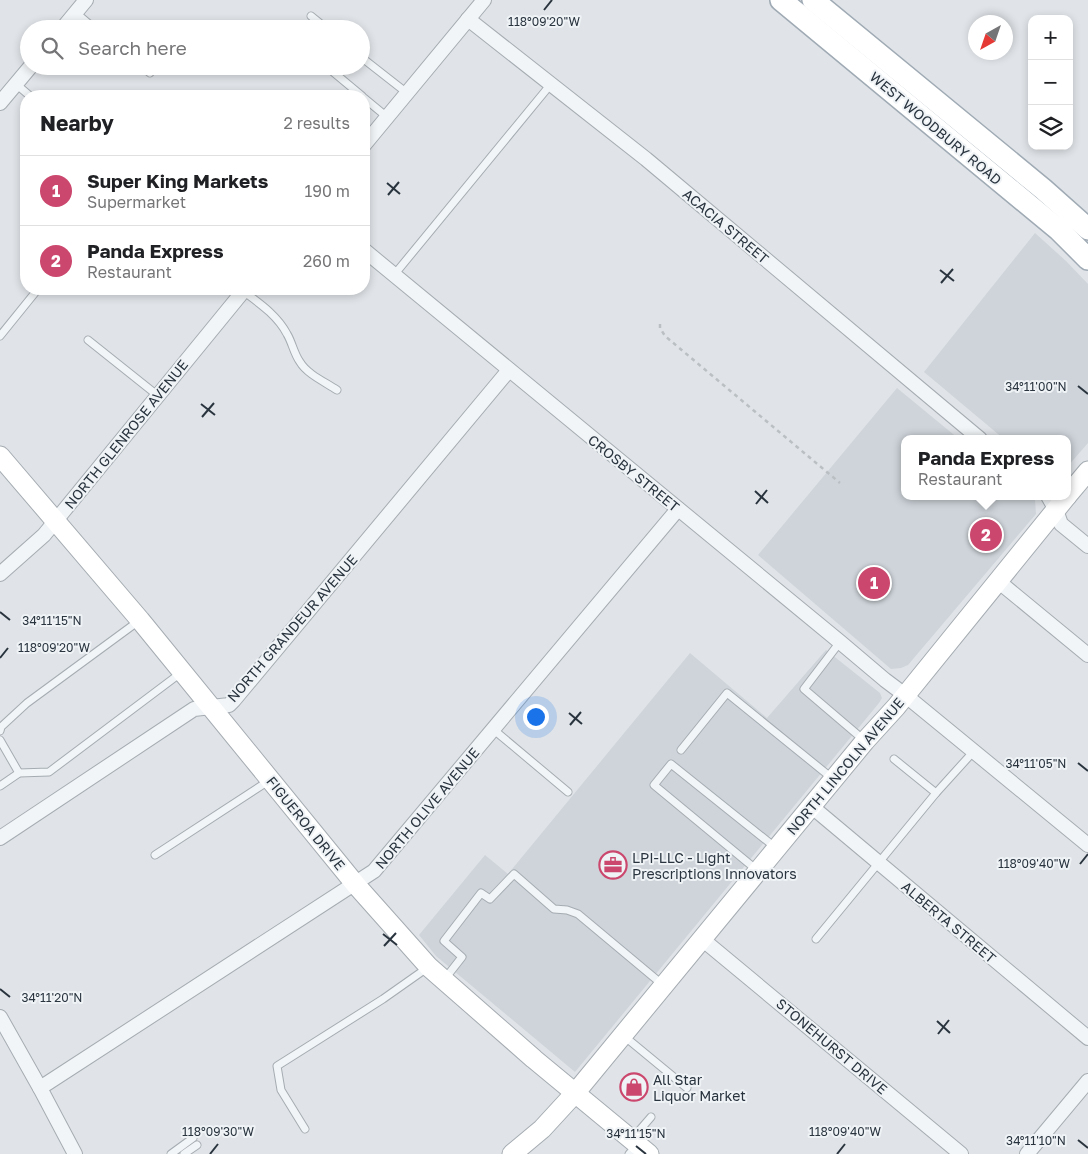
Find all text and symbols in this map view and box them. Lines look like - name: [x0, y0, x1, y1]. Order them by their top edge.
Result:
- text: 118°09'20"W: [508, 14, 580, 29]
- north arrow: [968, 15, 1013, 60]
- map controls: [1028, 15, 1073, 150]
- button: +: [1028, 15, 1073, 60]
- search box: [20, 20, 370, 75]
- icon: search: [38, 34, 66, 62]
- text: Search here: [78, 36, 187, 59]
- button: −: [1028, 60, 1073, 105]
- street label: WEST WOODBURY ROAD: [867, 68, 1005, 188]
- button: layers: [1028, 105, 1073, 150]
- text: Nearby: [40, 110, 114, 136]
- text: 2 results: [284, 113, 350, 133]
- text: Super King Markets: [87, 169, 268, 192]
- text: 1: [52, 181, 60, 201]
- text: 190 m: [304, 181, 350, 201]
- street label: ACACIA STREET: [679, 185, 773, 267]
- text: Supermarket: [87, 192, 186, 212]
- text: Panda Express: [87, 239, 224, 262]
- text: 2: [51, 251, 61, 271]
- text: 260 m: [303, 251, 350, 271]
- text: Restaurant: [87, 262, 172, 282]
- street label: NORTH GLENROSE AVENUE: [61, 356, 191, 512]
- text: 34°11'00"N: [1005, 379, 1067, 394]
- street label: CROSBY STREET: [585, 431, 683, 515]
- popup: [901, 435, 1071, 500]
- text: Panda Express: [918, 446, 1054, 469]
- text: Restaurant: [918, 469, 1003, 489]
- pin: 2: [970, 516, 1002, 554]
- street label: NORTH GRANDEUR AVENUE: [223, 551, 361, 705]
- pin: 1: [858, 564, 890, 602]
- text: 34°11'15"N: [22, 613, 82, 628]
- text: 118°09'20"W: [18, 640, 90, 655]
- street label: NORTH LINCOLN AVENUE: [783, 694, 907, 838]
- your location: [523, 704, 549, 730]
- street label: NORTH OLIVE AVENUE: [371, 744, 483, 872]
- text: 34°11'05"N: [1006, 756, 1066, 771]
- street label: FIGUEROA DRIVE: [263, 773, 349, 873]
- place label: LPI-LLC - Light Prescriptions Innovators: [632, 849, 797, 882]
- office icon: LPI-LLC - Light Prescriptions Innovators: [598, 850, 628, 880]
- text: 118°09'40"W: [998, 856, 1071, 871]
- street label: ALBERTA STREET: [898, 878, 1000, 967]
- text: 34°11'20"N: [22, 990, 82, 1005]
- street label: STONEHURST DRIVE: [773, 995, 891, 1097]
- place label: All Star Liquor Market: [653, 1071, 746, 1104]
- shop icon: All Star Liquor Market: [619, 1072, 649, 1102]
- text: 118°09'30"W: [182, 1124, 254, 1139]
- text: 118°09'40"W: [809, 1124, 882, 1139]
- text: 34°11'15"N: [606, 1126, 666, 1141]
- text: 34°11'10"N: [1006, 1133, 1066, 1148]

